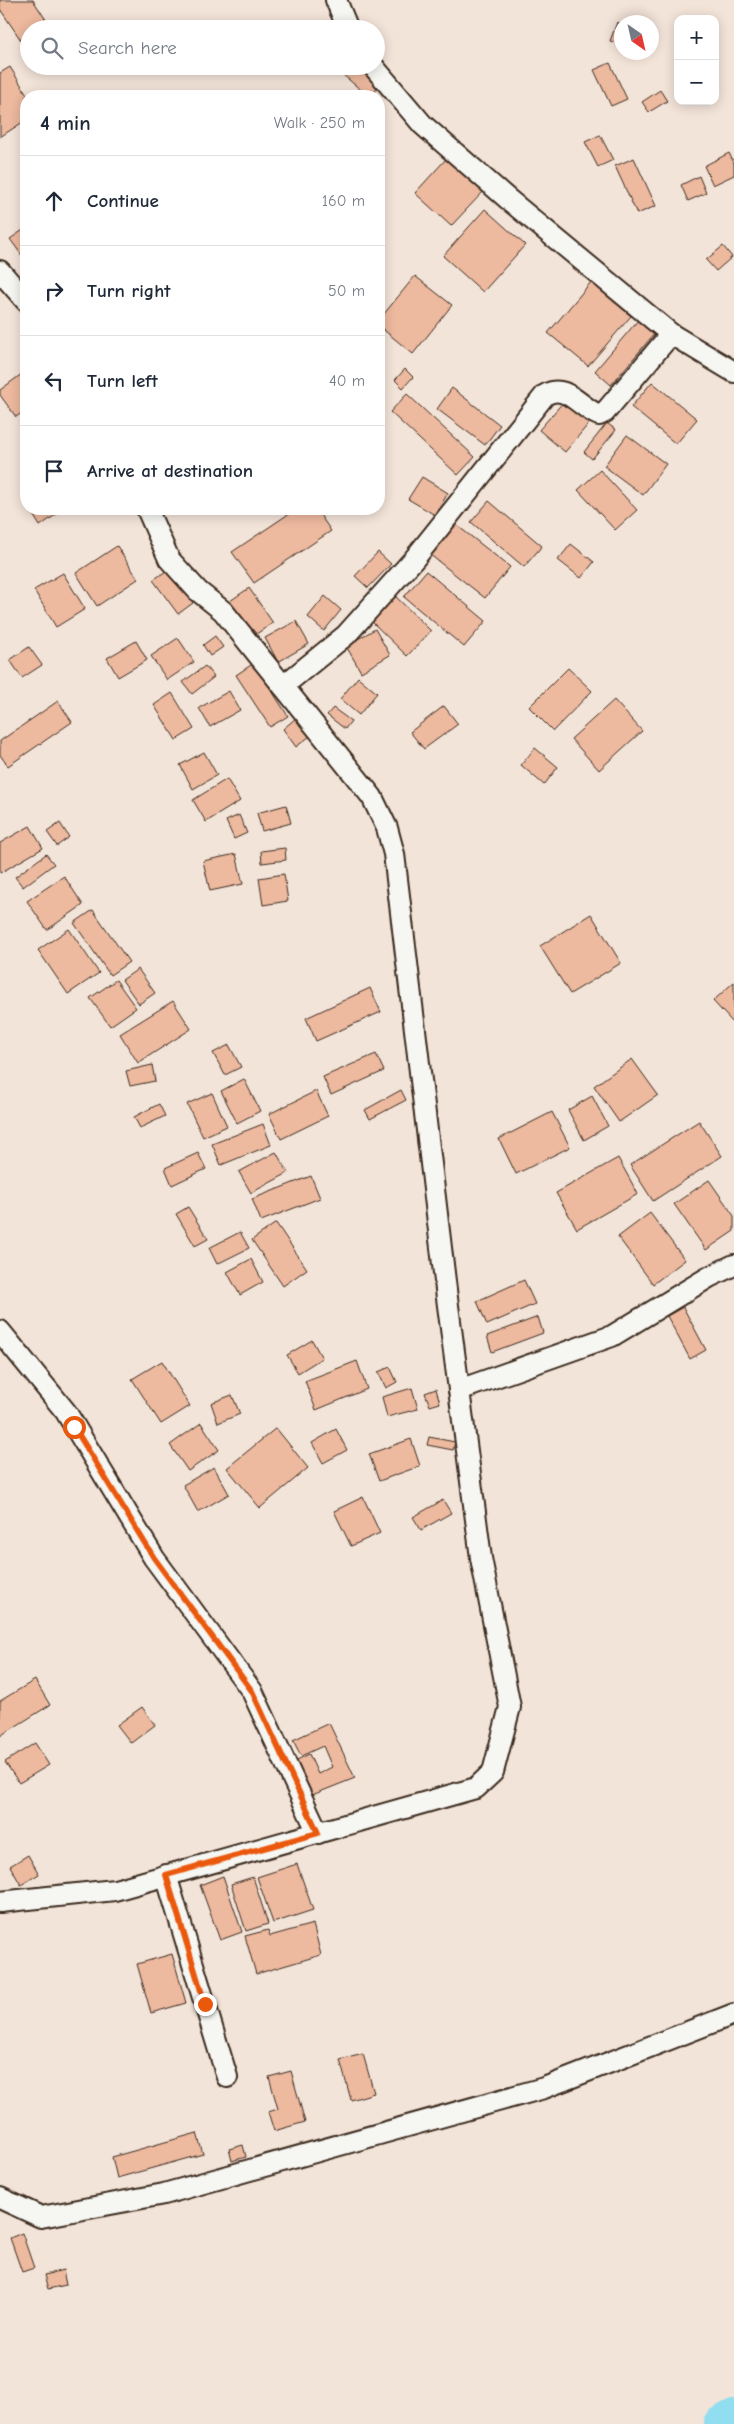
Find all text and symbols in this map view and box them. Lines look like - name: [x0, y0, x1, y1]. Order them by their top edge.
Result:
- north arrow: [614, 15, 659, 60]
- map controls: [674, 15, 719, 105]
- button: +: [674, 15, 719, 60]
- search box: [20, 20, 385, 75]
- icon: search: [38, 34, 66, 62]
- text: Search here: [78, 37, 177, 59]
- button: −: [674, 60, 719, 105]
- text: 4 min: [40, 111, 91, 135]
- text: Walk · 250 m: [274, 114, 365, 132]
- icon: ahead: [40, 187, 68, 215]
- text: Continue: [87, 190, 159, 212]
- text: 160 m: [322, 192, 365, 210]
- icon: right: [40, 277, 68, 305]
- text: Turn right: [87, 280, 171, 302]
- text: 50 m: [328, 282, 365, 300]
- icon: left: [40, 367, 68, 395]
- text: Turn left: [87, 370, 158, 392]
- text: 40 m: [329, 372, 365, 390]
- icon: arrive: [40, 457, 68, 485]
- text: Arrive at destination: [87, 460, 253, 482]
- route start: [63, 1416, 86, 1439]
- route end: [194, 1993, 217, 2016]

